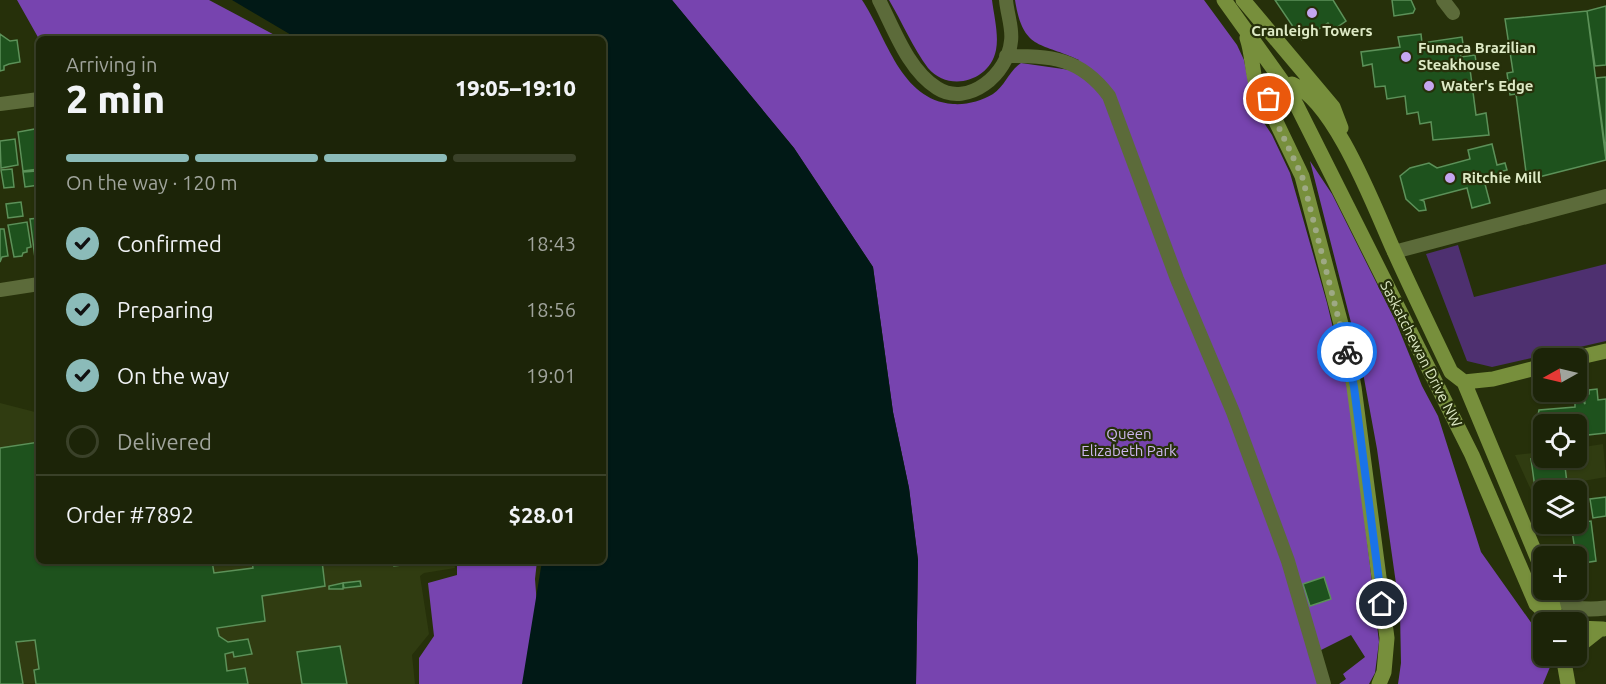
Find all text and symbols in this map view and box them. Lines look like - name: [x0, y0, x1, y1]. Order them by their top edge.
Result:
- marker: Cranleigh Towers: [1305, 6, 1319, 20]
- place label: Cranleigh Towers: [1251, 22, 1373, 39]
- place label: Fumaca Brazilian Steakhouse: [1418, 39, 1536, 73]
- marker: Fumaca Brazilian Steakhouse: [1399, 50, 1413, 64]
- text: Arriving in: [66, 53, 157, 76]
- pin: [1243, 73, 1294, 124]
- text: 19:05–19:10: [455, 75, 576, 100]
- text: 2 min: [66, 77, 165, 120]
- place label: Water's Edge: [1441, 77, 1533, 94]
- marker: Water's Edge: [1422, 79, 1436, 93]
- icon: bag: [1252, 82, 1285, 115]
- place label: Ritchie Mill: [1462, 169, 1542, 186]
- text: On the way · 120 m: [66, 171, 238, 194]
- marker: Ritchie Mill: [1443, 171, 1457, 185]
- icon: check: [66, 227, 99, 260]
- text: Confirmed: [117, 231, 222, 256]
- text: 18:43: [526, 232, 576, 255]
- street label: Saskatchewan Drive NW: [1377, 278, 1466, 430]
- icon: check: [66, 293, 99, 326]
- text: Preparing: [117, 297, 214, 322]
- text: 18:56: [526, 298, 576, 321]
- courier: [1317, 322, 1377, 382]
- icon: bike: [1331, 336, 1364, 369]
- north arrow: [1533, 348, 1587, 402]
- map controls: [1533, 348, 1587, 666]
- icon: check: [66, 359, 99, 392]
- text: On the way: [117, 363, 229, 388]
- text: 19:01: [526, 364, 576, 387]
- button: locate: [1533, 414, 1587, 468]
- park label: Queen Elizabeth Park: [1081, 425, 1177, 459]
- text: Delivered: [117, 429, 212, 454]
- button: layers: [1533, 480, 1587, 534]
- text: Order #7892: [66, 502, 194, 527]
- text: $28.01: [509, 502, 576, 527]
- button: +: [1533, 546, 1587, 600]
- pin: [1356, 578, 1407, 629]
- icon: home: [1365, 587, 1398, 620]
- button: −: [1533, 612, 1587, 666]

